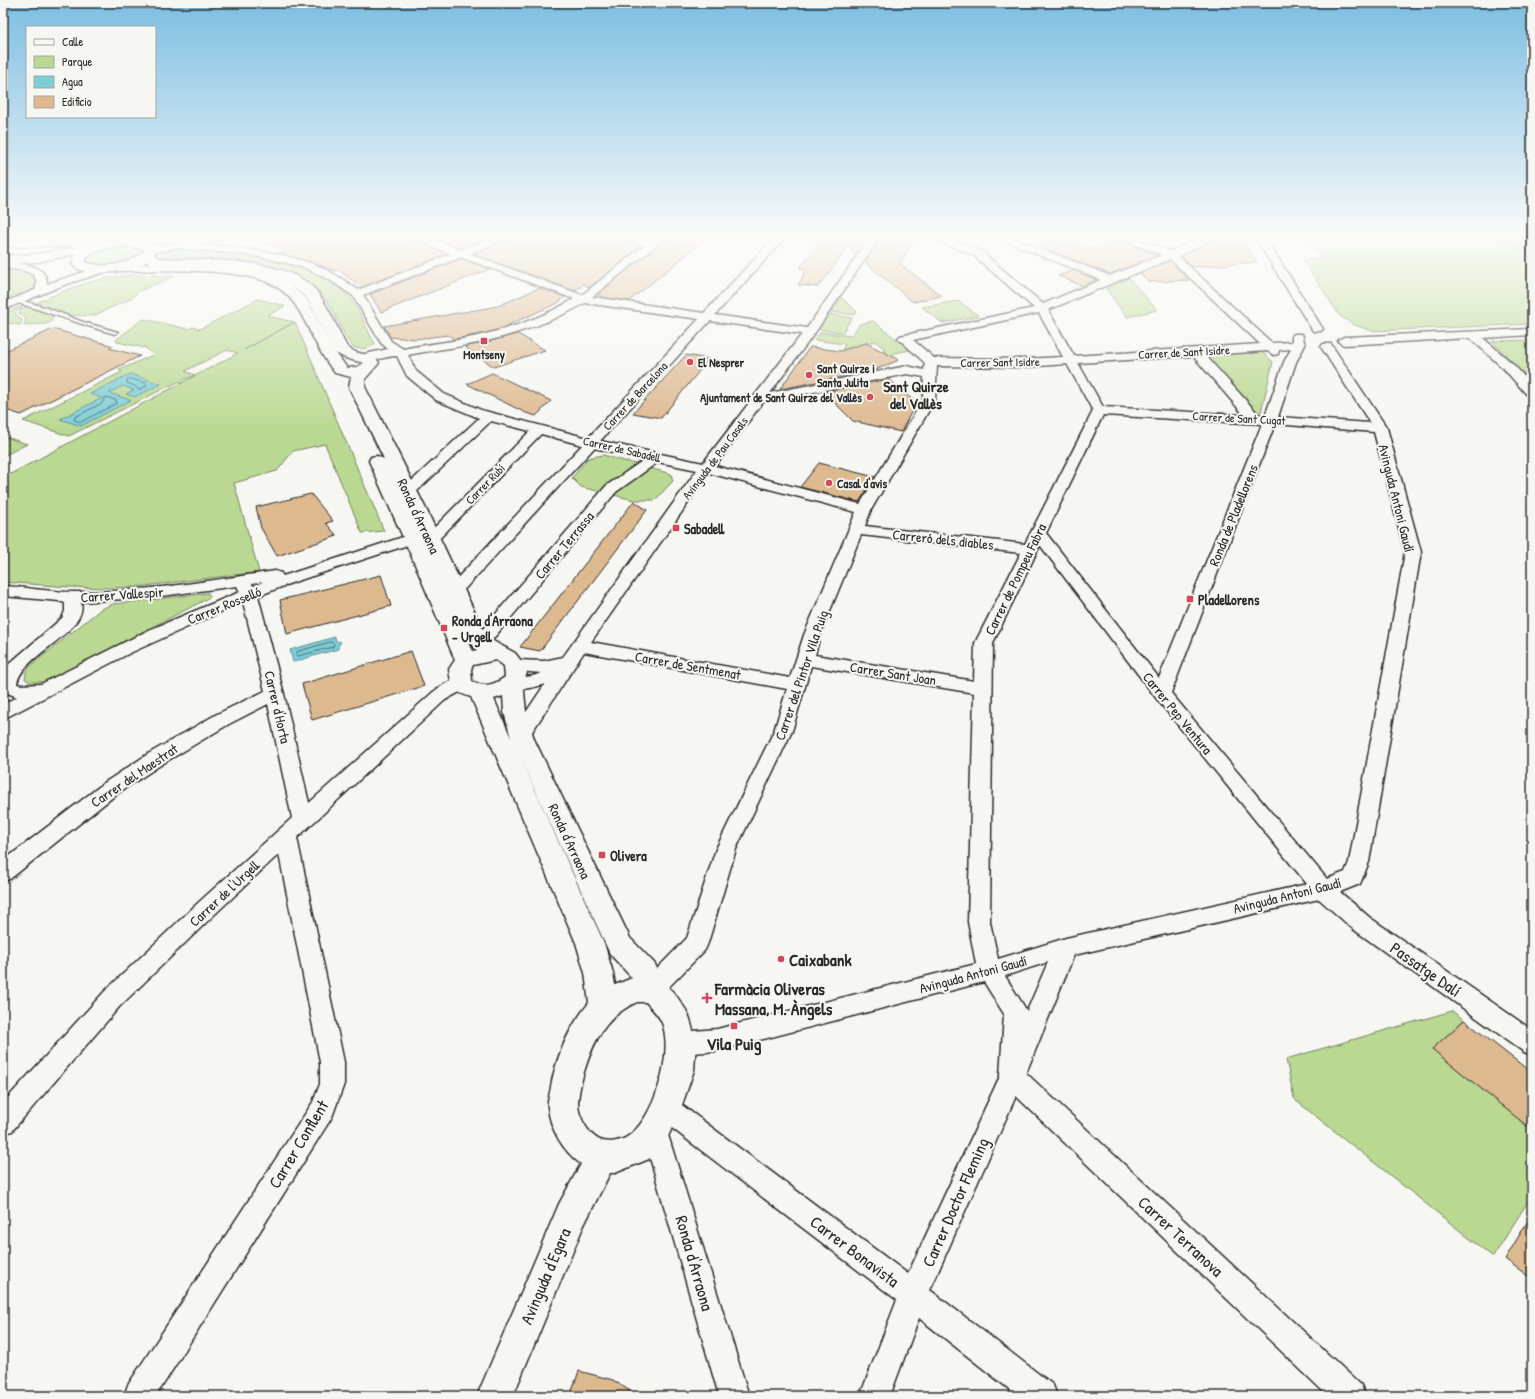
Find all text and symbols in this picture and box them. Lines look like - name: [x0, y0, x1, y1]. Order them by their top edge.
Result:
- legend: [26, 26, 156, 118]
- text: Calle: [62, 33, 83, 50]
- text: Parque: [62, 53, 92, 70]
- text: Agua: [62, 73, 83, 90]
- text: Edificio: [62, 93, 92, 110]
- marker: Montseny: [479, 336, 489, 346]
- street label: Carrer de Sant Isidre: [1138, 341, 1230, 363]
- place label: Montseny: [463, 346, 505, 364]
- street label: Carrer Sant Isidre: [960, 353, 1040, 371]
- place label: El Nesprer: [698, 354, 745, 372]
- marker: El Nesprer: [685, 357, 695, 367]
- street label: Carrer de Barcelona: [599, 358, 671, 434]
- place label: Sant Quirze i Santa Julita: [817, 360, 875, 391]
- marker: Sant Quirze i Santa Julita: [804, 370, 814, 380]
- district label: Sant Quirze del Vallès: [883, 376, 949, 414]
- place label: Ajuntament de Sant Quirze del Vallès: [700, 389, 862, 406]
- marker: Ajuntament de Sant Quirze del Vallès: [865, 392, 875, 402]
- street label: Carrer de Sant Cugat: [1192, 407, 1287, 429]
- street label: Avinguda de Pau Casals: [678, 413, 752, 503]
- street label: Carrer de Sabadell: [581, 432, 663, 466]
- street label: Avinguda Antoni Gaudí: [1373, 442, 1420, 554]
- street label: Carrer Rubí: [461, 460, 509, 508]
- street label: Ronda de Pladellorens: [1204, 461, 1262, 569]
- street label: Ronda d'Arraona: [393, 475, 445, 557]
- place label: Casal d'avis: [837, 475, 887, 492]
- marker: Casal d'avis: [824, 478, 834, 488]
- street label: Carrer Terrassa: [530, 507, 598, 583]
- place label: Sabadell: [684, 519, 725, 538]
- street label: Carrer de Pompeu Fabra: [980, 520, 1051, 638]
- marker: Sabadell: [671, 523, 681, 533]
- street label: Carreró dels diables: [891, 524, 995, 554]
- street label: Carrer Rosselló: [184, 581, 264, 628]
- street label: Carrer Vallespir: [80, 582, 165, 607]
- place label: Pladellorens: [1198, 590, 1260, 609]
- marker: Pladellorens: [1185, 594, 1195, 604]
- street label: Carrer del Pintor Vila Puig: [770, 607, 833, 743]
- place label: Ronda d'Arraona - Urgell: [452, 611, 533, 648]
- marker: Ronda d'Arraona - Urgell: [439, 623, 449, 633]
- street label: Carrer de Sentmenat: [634, 646, 743, 684]
- street label: Carrer Sant Joan: [849, 657, 937, 689]
- street label: Carrer Pep Ventura: [1138, 668, 1217, 759]
- street label: Carrer d'Horta: [260, 669, 296, 746]
- street label: Carrer del Maestrat: [87, 739, 181, 811]
- street label: Ronda d'Arraona: [544, 800, 596, 882]
- place label: Olivera: [610, 846, 647, 865]
- marker: Olivera: [597, 850, 607, 860]
- street label: Carrer de l'Urgell: [185, 855, 265, 931]
- street label: Avinguda Antoni Gaudí: [1231, 872, 1343, 919]
- street label: Passatge Dalí: [1386, 936, 1466, 1002]
- place label: Caixabank: [789, 948, 852, 971]
- street label: Avinguda Antoni Gaudí: [917, 951, 1029, 998]
- marker: Caixabank: [776, 954, 786, 964]
- place label: Farmàcia Oliveras Massana, M. Àngels: [714, 977, 833, 1021]
- marker: Farmàcia Oliveras Massana, M. Àngels: [702, 993, 712, 1003]
- marker: Vila Puig: [729, 1021, 739, 1031]
- place label: Vila Puig: [707, 1032, 762, 1056]
- street label: Carrer Conflent: [263, 1095, 334, 1192]
- street label: Carrer Doctor Fleming: [916, 1134, 994, 1270]
- street label: Carrer Terranova: [1133, 1190, 1229, 1282]
- street label: Carrer Bonavista: [806, 1210, 904, 1292]
- street label: Ronda d'Arraona: [670, 1213, 720, 1314]
- street label: Avinguda d'Egara: [514, 1224, 576, 1328]

